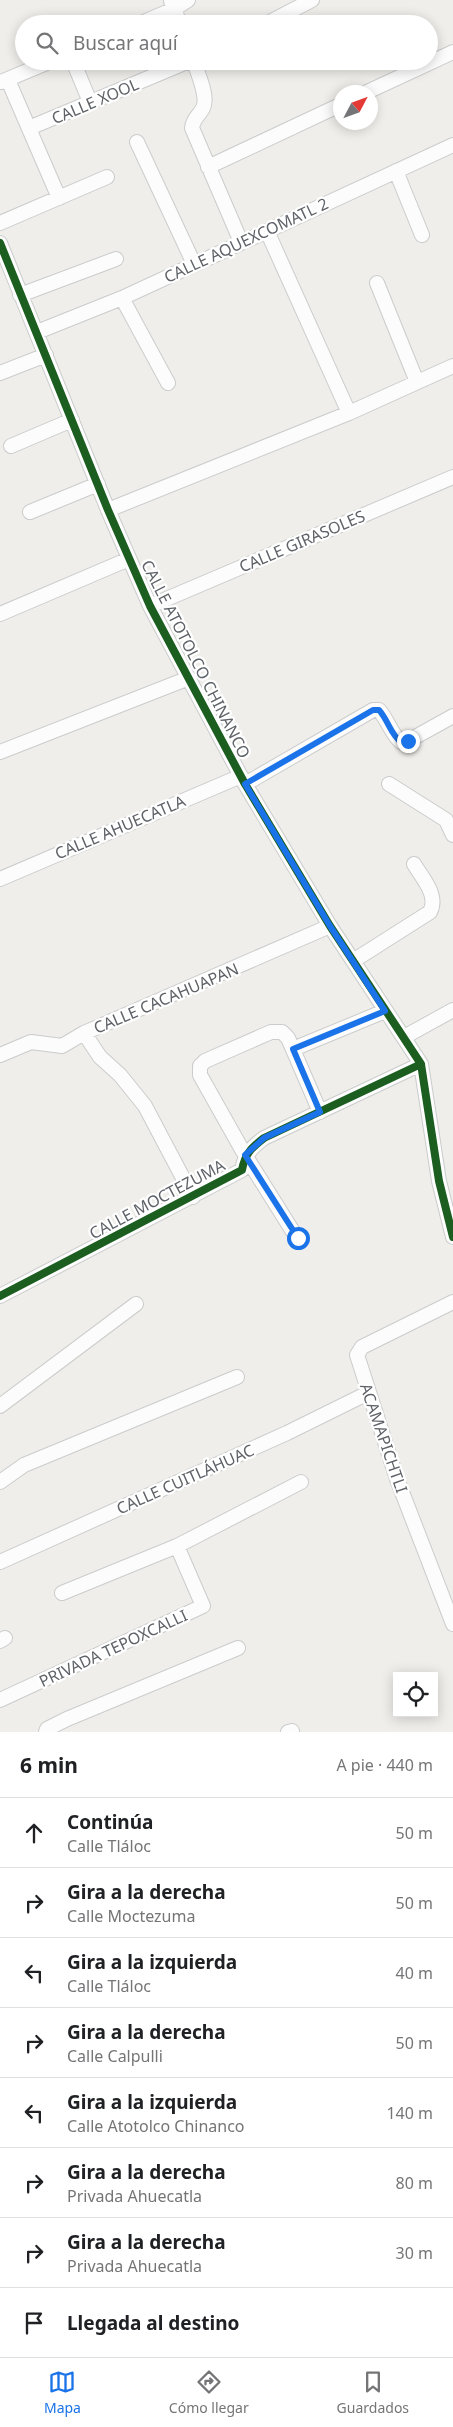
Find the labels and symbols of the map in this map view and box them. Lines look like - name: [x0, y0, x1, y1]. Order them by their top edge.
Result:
- street label: CALLE XOOL: [48, 73, 142, 129]
- north arrow: [333, 85, 378, 130]
- street label: CALLE AQUEXCOMATL 2: [160, 192, 332, 288]
- street label: CALLE GIRASOLES: [236, 504, 369, 577]
- street label: CALLE ATOTOLCO CHINANCO: [136, 556, 256, 762]
- route end: [397, 730, 420, 753]
- street label: CALLE AHUECATLA: [51, 789, 189, 864]
- street label: CALLE CACAHUAPAN: [90, 958, 242, 1038]
- street label: CALLE MOCTEZUMA: [85, 1154, 229, 1244]
- route start: [287, 1227, 310, 1250]
- street label: ACAMAPICHTLI: [355, 1380, 413, 1496]
- street label: CALLE CUITLÁHUAC: [113, 1439, 257, 1519]
- street label: PRIVADA TEPOXCALLI: [35, 1604, 191, 1692]

